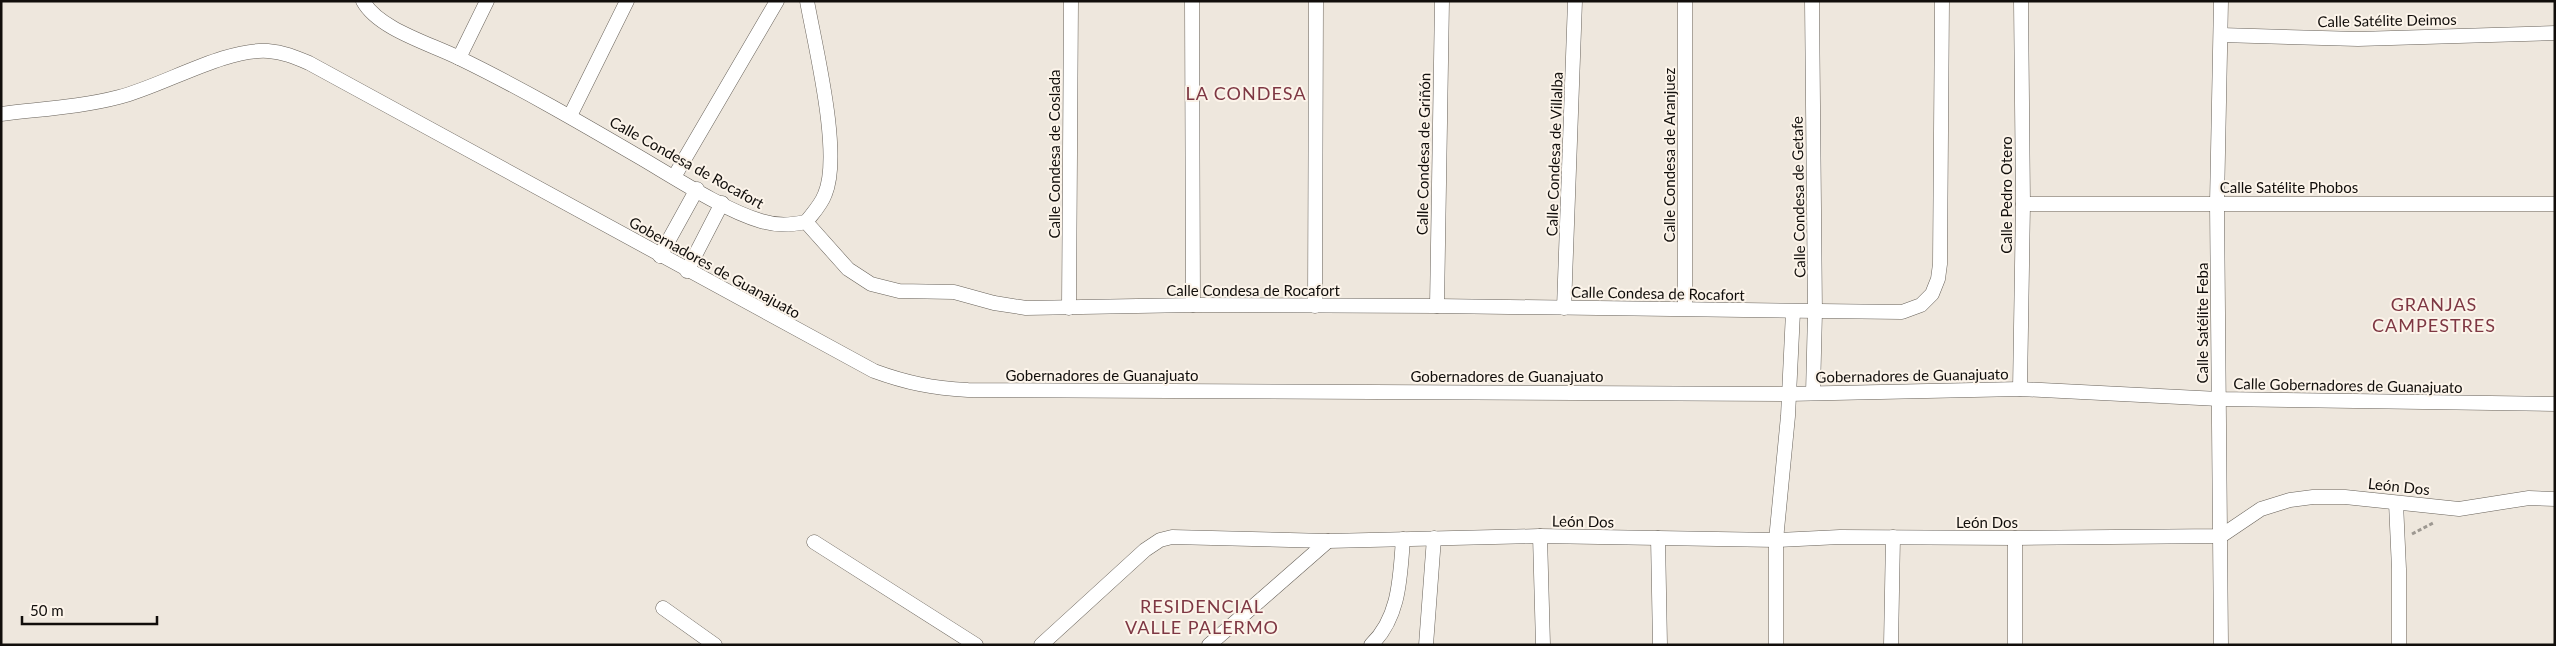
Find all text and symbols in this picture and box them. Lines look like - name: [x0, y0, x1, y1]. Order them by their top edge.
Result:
- street label: Calle Satélite Deimos: [2317, 10, 2457, 30]
- street label: Calle Condesa de Aranjuez: [1660, 67, 1678, 242]
- street label: Calle Condesa de Coslada: [1045, 69, 1063, 239]
- street label: Calle Condesa de Villalba: [1542, 71, 1566, 237]
- street label: Calle Condesa de Griñón: [1413, 73, 1433, 235]
- district label: LA CONDESA: [1185, 82, 1307, 104]
- street label: Calle Condesa de Rocafort: [607, 112, 768, 212]
- street label: Calle Condesa de Getafe: [1788, 116, 1808, 278]
- street label: Calle Pedro Otero: [1997, 136, 2015, 254]
- street label: Calle Satélite Phobos: [2220, 178, 2358, 196]
- street label: Gobernadores de Guanajuato: [626, 212, 804, 322]
- street label: Calle Satélite Feba: [2193, 263, 2211, 383]
- street label: Calle Condesa de Rocafort: [1166, 281, 1340, 299]
- street label: Calle Condesa de Rocafort: [1571, 282, 1746, 304]
- district label: GRANJAS CAMPESTRES: [2372, 293, 2496, 336]
- street label: Gobernadores de Guanajuato: [1815, 364, 2009, 386]
- street label: Gobernadores de Guanajuato: [1005, 366, 1199, 384]
- street label: Gobernadores de Guanajuato: [1410, 367, 1604, 385]
- street label: Calle Gobernadores de Guanajuato: [2233, 374, 2463, 396]
- street label: León Dos: [2367, 474, 2431, 498]
- street label: León Dos: [1552, 511, 1614, 531]
- street label: León Dos: [1956, 513, 2018, 531]
- scale bar: [22, 594, 158, 626]
- district label: RESIDENCIAL VALLE PALERMO: [1125, 595, 1279, 638]
- text: 50 m: [30, 601, 64, 619]

